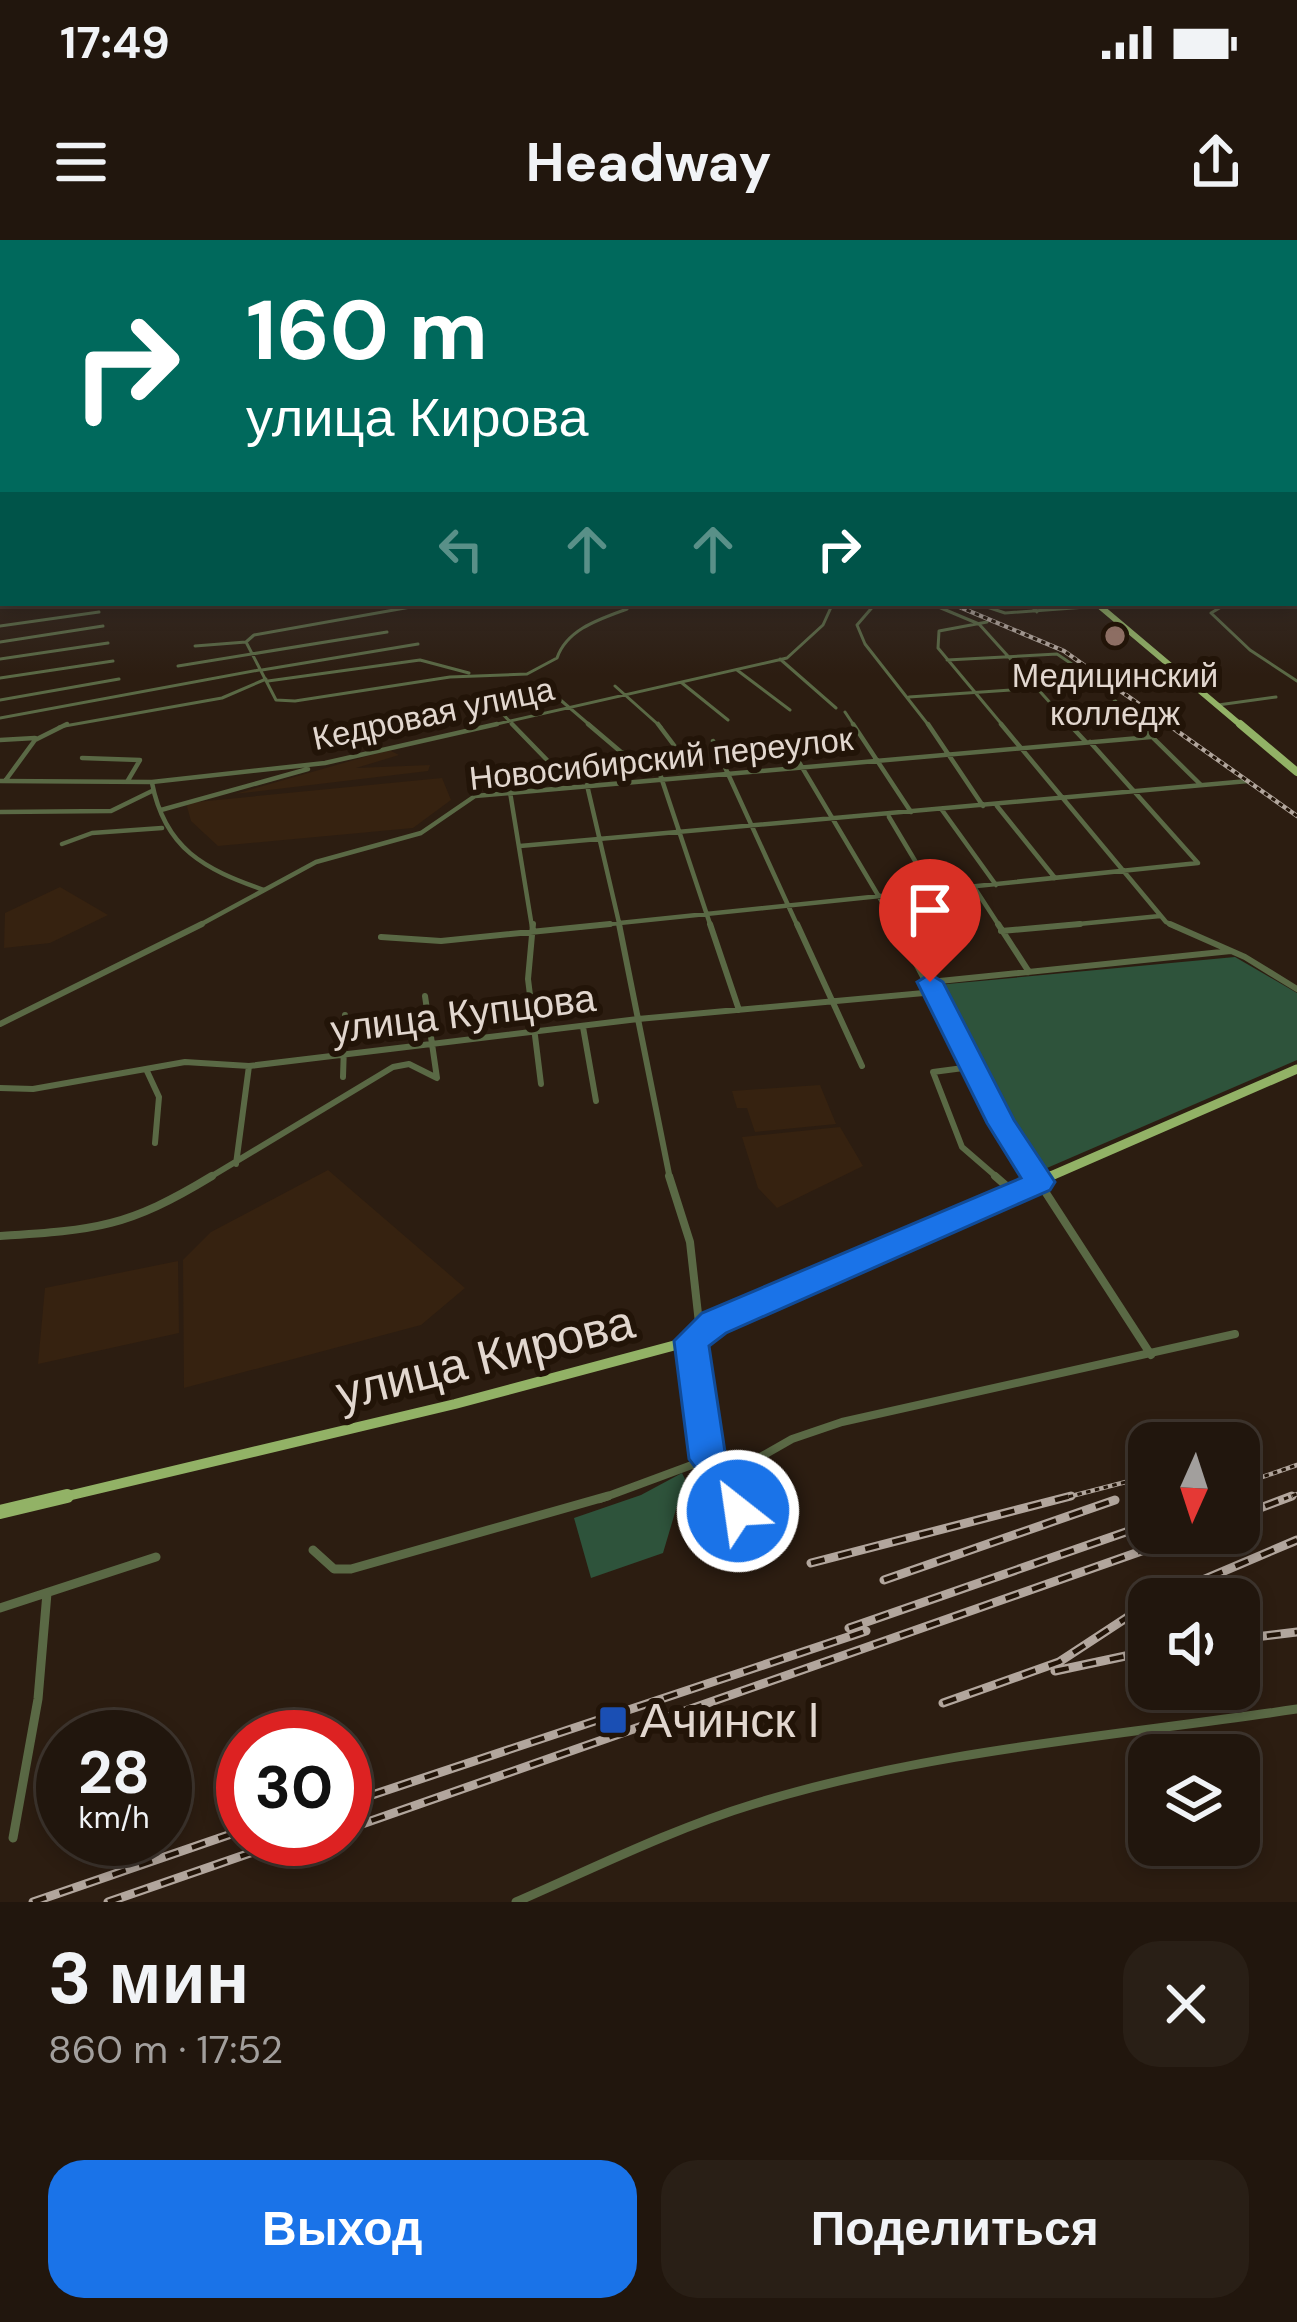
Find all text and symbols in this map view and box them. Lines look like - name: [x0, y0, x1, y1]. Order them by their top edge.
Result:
- text: 17:49: [60, 13, 170, 72]
- text: Headway: [526, 127, 771, 198]
- icon: menu: [48, 129, 114, 195]
- icon: share: [1183, 129, 1249, 195]
- text: 160 m: [246, 276, 488, 385]
- icon: right: [48, 288, 204, 444]
- text: улица Кирова: [246, 382, 589, 453]
- icon: left: [428, 516, 494, 582]
- icon: ahead: [554, 516, 620, 582]
- icon: ahead: [680, 516, 746, 582]
- icon: right: [806, 516, 872, 582]
- marker: Медицинский колледж: [1102, 623, 1128, 649]
- place label: Медицинский колледж: [1012, 654, 1218, 735]
- street label: Кедровая улица: [308, 667, 558, 760]
- street label: Новосибирский переулок: [467, 717, 856, 800]
- pin: [879, 859, 981, 982]
- icon: arrive: [897, 877, 963, 943]
- street label: улица Купцова: [328, 972, 599, 1055]
- street label: улица Кирова: [330, 1290, 641, 1425]
- north arrow: [1128, 1422, 1260, 1554]
- map controls: [1128, 1422, 1260, 1866]
- position arrow: [675, 1448, 801, 1574]
- button: sound: [1128, 1578, 1260, 1710]
- place label: Ачинск I: [640, 1689, 819, 1752]
- marker: Ачинск I: [597, 1704, 629, 1736]
- speed limit sign: 30: [216, 1710, 372, 1866]
- text: 28: [78, 1733, 150, 1812]
- button: layers: [1128, 1734, 1260, 1866]
- text: km/h: [79, 1798, 149, 1837]
- text: 3 мин: [48, 1932, 249, 2025]
- button: close: [1123, 1941, 1249, 2067]
- text: 860 m · 17:52: [48, 2024, 283, 2075]
- button: Выход: [48, 2160, 637, 2298]
- button: Поделиться: [661, 2160, 1249, 2298]

